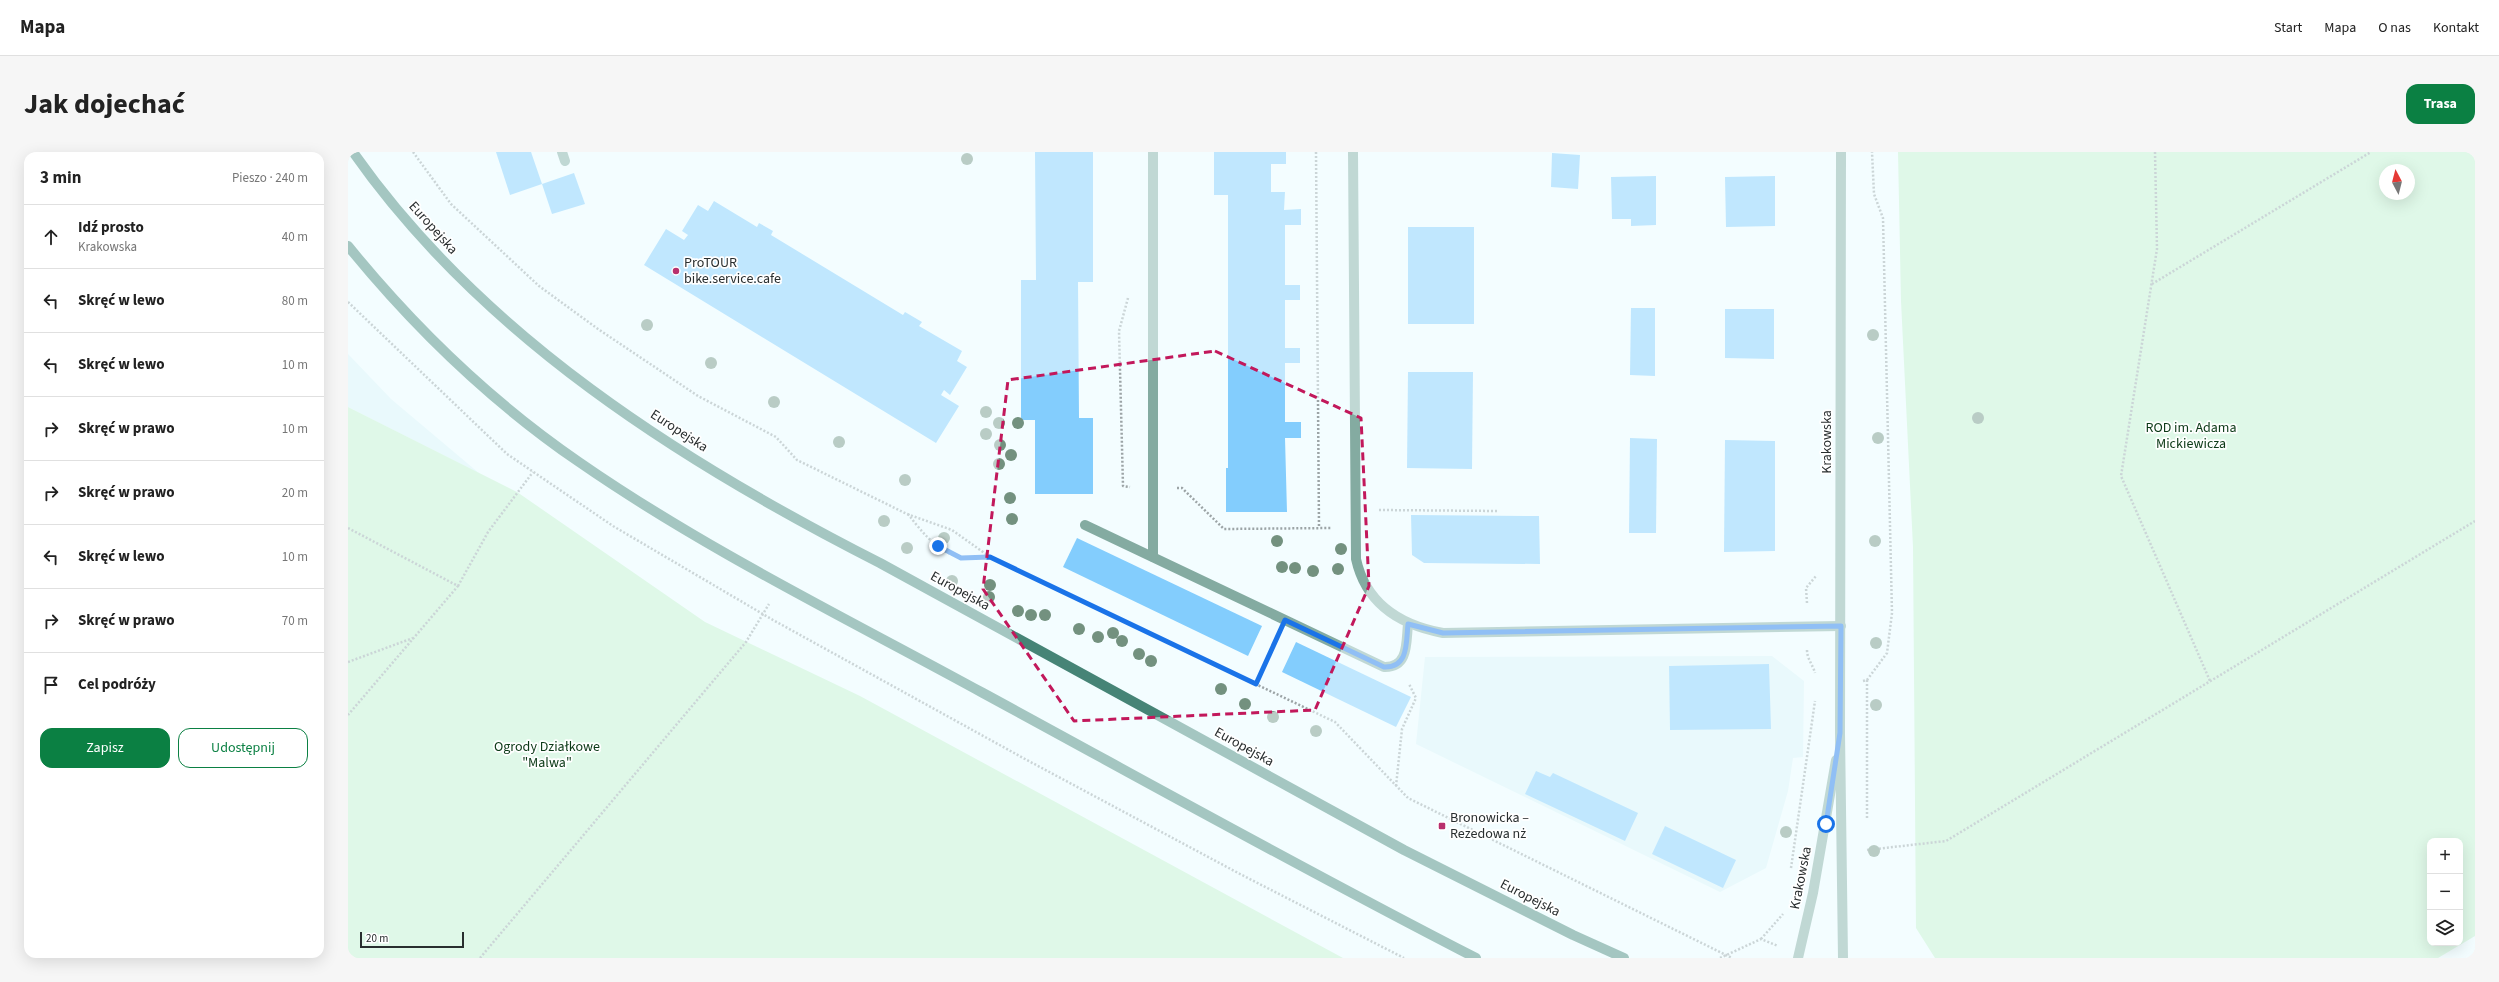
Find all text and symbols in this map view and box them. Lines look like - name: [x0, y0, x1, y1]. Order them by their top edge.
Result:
- text: Mapa: [20, 14, 65, 41]
- text: Start: [2274, 18, 2302, 38]
- text: Mapa: [2324, 18, 2356, 38]
- text: O nas: [2378, 18, 2411, 38]
- text: Kontakt: [2433, 18, 2479, 38]
- text: Jak dojechać: [24, 84, 185, 124]
- button: Trasa: [2406, 84, 2475, 124]
- north arrow: [2379, 164, 2415, 200]
- text: 3 min: [40, 166, 81, 190]
- text: Pieszo · 240 m: [232, 169, 308, 187]
- street label: Europejska: [404, 197, 462, 259]
- text: Idź prosto: [78, 217, 144, 238]
- icon: ahead: [40, 226, 62, 248]
- text: 40 m: [282, 228, 308, 246]
- text: Krakowska: [78, 238, 137, 256]
- place label: ProTOUR bike.service.cafe: [684, 253, 781, 289]
- marker: ProTOUR bike.service.cafe: [671, 266, 681, 276]
- icon: left: [40, 290, 62, 312]
- text: Skręć w lewo: [78, 290, 165, 311]
- text: 80 m: [282, 292, 308, 310]
- icon: left: [40, 354, 62, 376]
- text: Skręć w lewo: [78, 354, 165, 375]
- text: 10 m: [282, 356, 308, 374]
- street label: Europejska: [646, 405, 712, 457]
- street label: Krakowska: [1817, 410, 1837, 474]
- icon: right: [40, 418, 62, 440]
- text: Skręć w prawo: [78, 418, 175, 439]
- park label: ROD im. Adama Mickiewicza: [2145, 418, 2237, 454]
- text: 10 m: [282, 420, 308, 438]
- icon: right: [40, 482, 62, 504]
- text: Skręć w prawo: [78, 482, 175, 503]
- text: 20 m: [282, 484, 308, 502]
- route end: [929, 537, 947, 555]
- icon: left: [40, 546, 62, 568]
- text: Skręć w lewo: [78, 546, 165, 567]
- text: 10 m: [282, 548, 308, 566]
- street label: Europejska: [927, 566, 993, 616]
- icon: right: [40, 610, 62, 632]
- text: Skręć w prawo: [78, 610, 175, 631]
- text: 70 m: [282, 612, 308, 630]
- icon: arrive: [40, 674, 62, 696]
- text: Cel podróży: [78, 674, 156, 695]
- street label: Europejska: [1211, 722, 1277, 772]
- button: Zapisz: [40, 728, 170, 768]
- button: Udostępnij: [178, 728, 308, 768]
- park label: Ogrody Działkowe "Malwa": [494, 737, 600, 773]
- place label: Bronowicka – Rezedowa nż: [1450, 808, 1529, 844]
- route start: [1817, 815, 1835, 833]
- marker: Bronowicka – Rezedowa nż: [1437, 821, 1447, 831]
- map controls: [2427, 838, 2463, 946]
- button: +: [2427, 838, 2463, 874]
- street label: Krakowska: [1785, 845, 1817, 911]
- street label: Europejska: [1496, 874, 1564, 922]
- button: −: [2427, 874, 2463, 910]
- button: layers: [2427, 910, 2463, 946]
- scale bar: [360, 930, 464, 949]
- text: 20 m: [366, 931, 388, 946]

